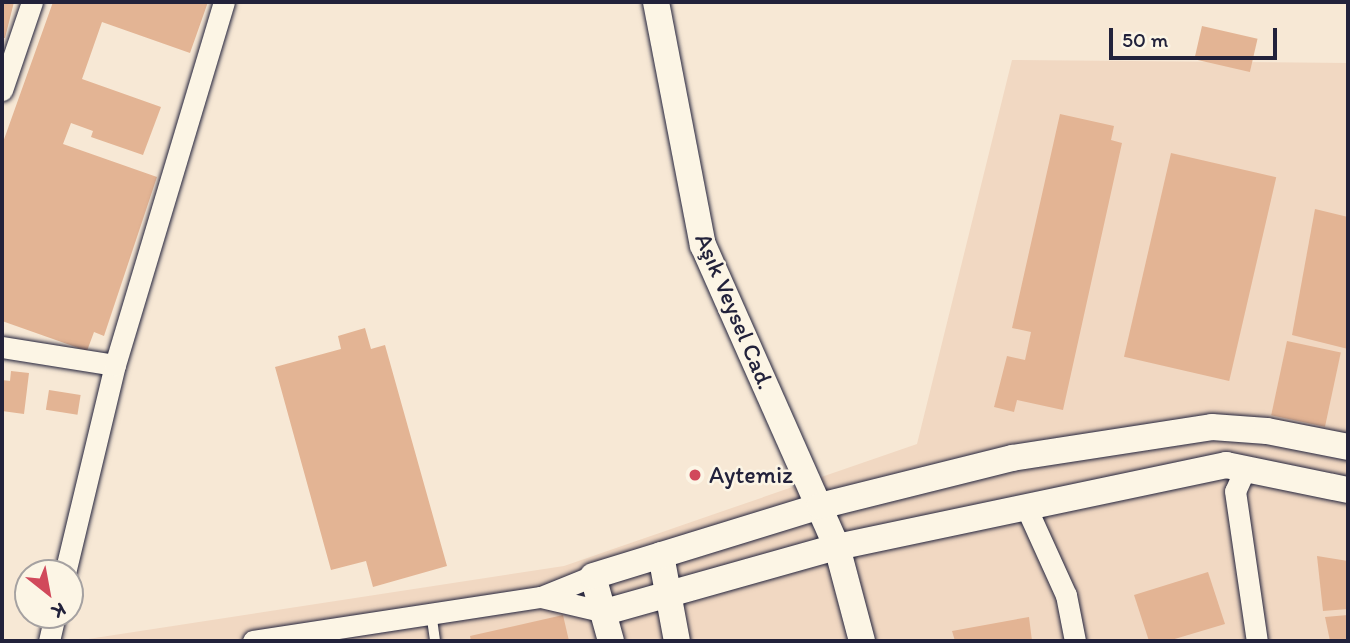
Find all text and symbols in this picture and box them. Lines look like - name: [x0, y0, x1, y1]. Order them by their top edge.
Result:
- scale bar: [1112, 14, 1280, 58]
- text: 50 m: [1122, 27, 1168, 52]
- street label: Aşık Veysel Cad.: [689, 228, 781, 394]
- place label: Aytemiz: [709, 461, 793, 489]
- marker: Aytemiz: [687, 467, 703, 483]
- north arrow: [14, 559, 84, 629]
- text: K: [48, 598, 70, 624]

